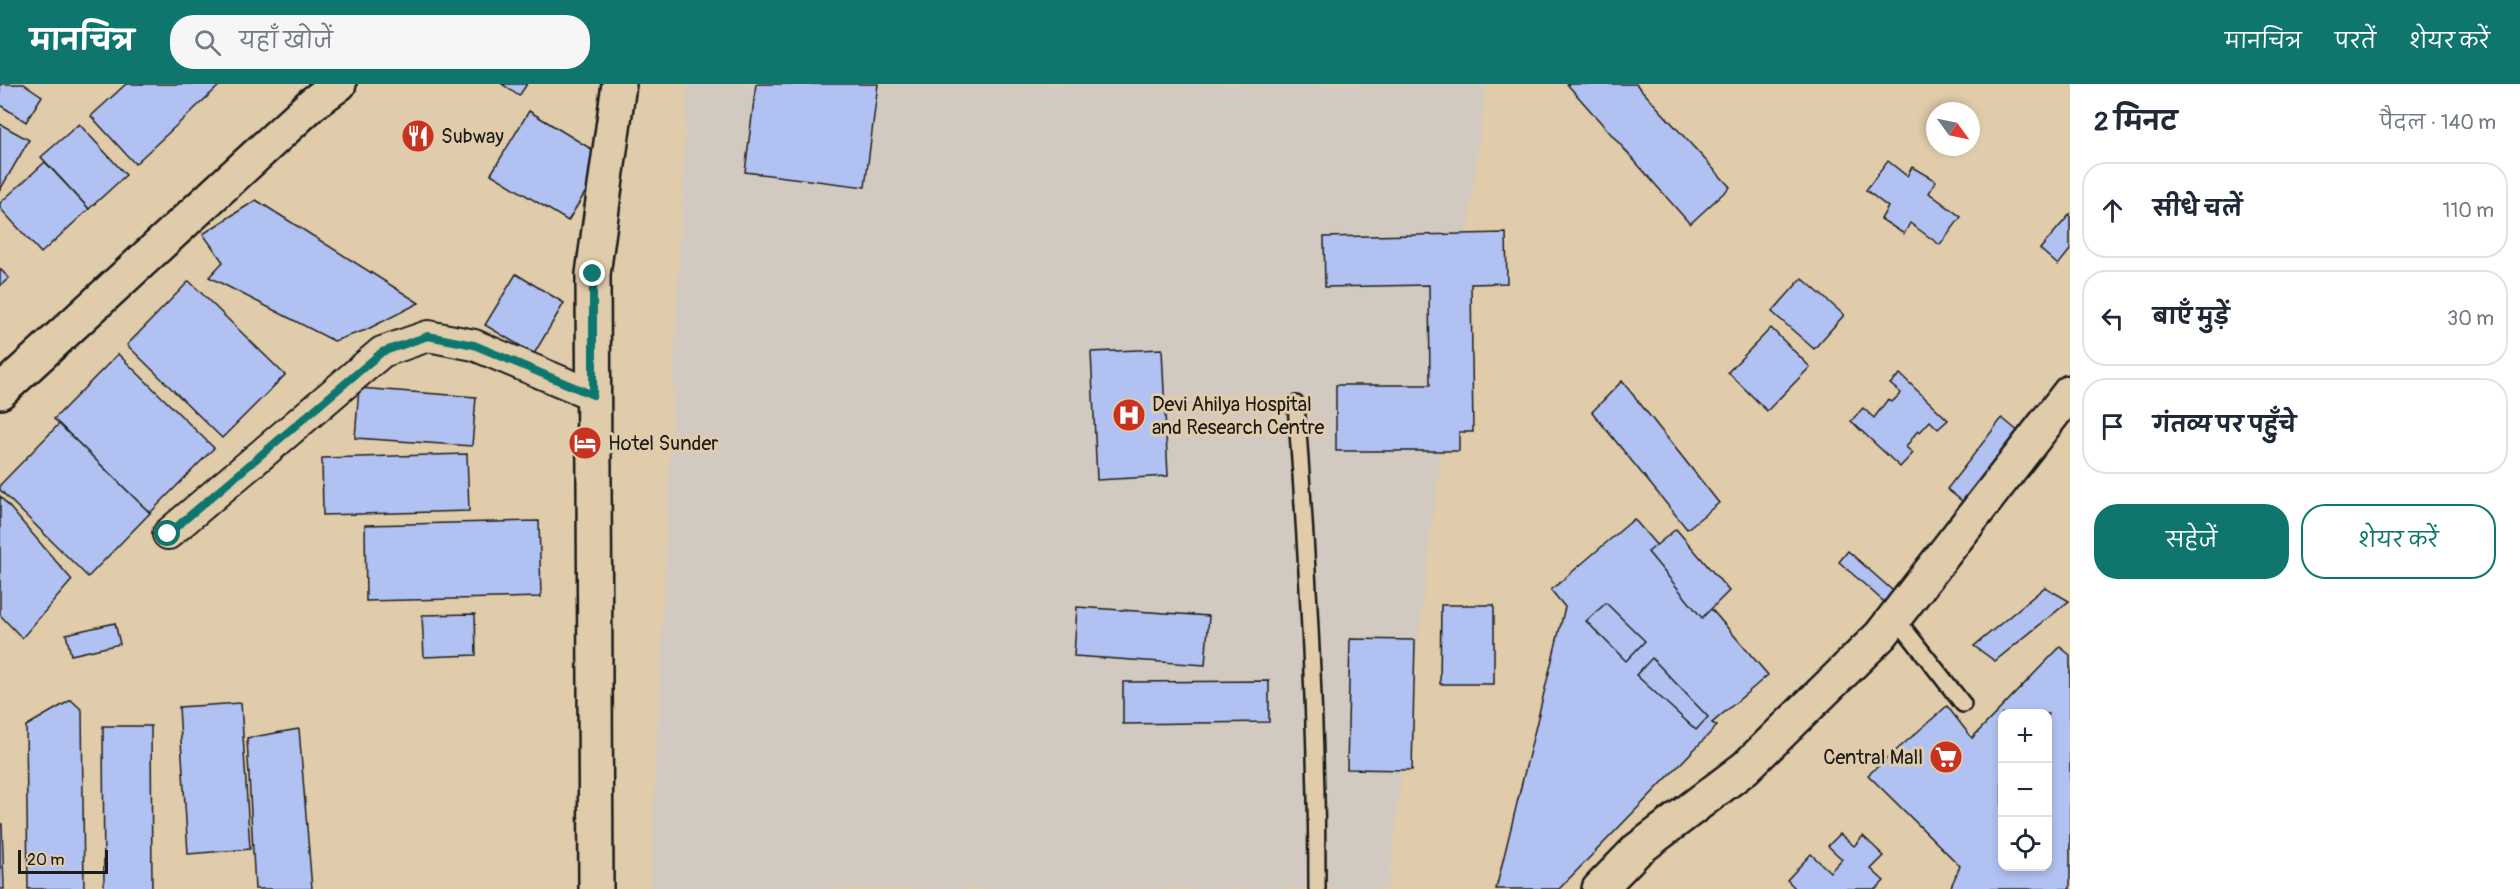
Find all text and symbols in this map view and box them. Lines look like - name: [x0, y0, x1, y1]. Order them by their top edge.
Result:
- search box: [170, 15, 590, 69]
- text: मानचित्र: [30, 24, 134, 59]
- icon: search: [191, 26, 224, 59]
- text: यहाँ खोजें: [239, 27, 333, 55]
- text: मानचित्र: [2225, 28, 2302, 55]
- text: परतें: [2335, 28, 2376, 55]
- text: शेयर करें: [2409, 28, 2490, 55]
- north arrow: [1926, 102, 1980, 156]
- text: 2 मिनट: [2094, 106, 2177, 138]
- text: पैदल · 140 m: [2379, 110, 2496, 135]
- restaurant icon: Subway: [400, 118, 436, 154]
- place label: Subway: [441, 124, 504, 149]
- icon: ahead: [2096, 194, 2129, 227]
- text: सीधे चलें: [2153, 195, 2242, 223]
- text: 110 m: [2443, 198, 2494, 223]
- route end: [579, 260, 605, 286]
- icon: left: [2096, 302, 2129, 335]
- text: बाएँ मुड़ें: [2153, 303, 2229, 331]
- text: 30 m: [2447, 306, 2494, 331]
- place label: Devi Ahilya Hospital and Research Centre: [1152, 392, 1324, 440]
- hospital icon: Devi Ahilya Hospital and Research Centre: [1111, 397, 1147, 433]
- icon: arrive: [2096, 410, 2129, 443]
- text: गंतव्य पर पहुँचे: [2153, 411, 2296, 439]
- hotel icon: Hotel Sunder: [567, 425, 603, 461]
- place label: Hotel Sunder: [608, 431, 718, 456]
- button: सहेजें: [2094, 504, 2289, 579]
- button: शेयर करें: [2301, 504, 2496, 579]
- route start: [154, 520, 180, 546]
- map controls: [1998, 709, 2052, 871]
- button: +: [1998, 709, 2052, 763]
- supermarket icon: Central Mall: [1928, 739, 1964, 775]
- place label: Central Mall: [1823, 745, 1923, 770]
- button: −: [1998, 763, 2052, 817]
- button: locate: [1998, 817, 2052, 871]
- scale bar: [18, 847, 108, 874]
- text: 20 m: [27, 850, 65, 870]

